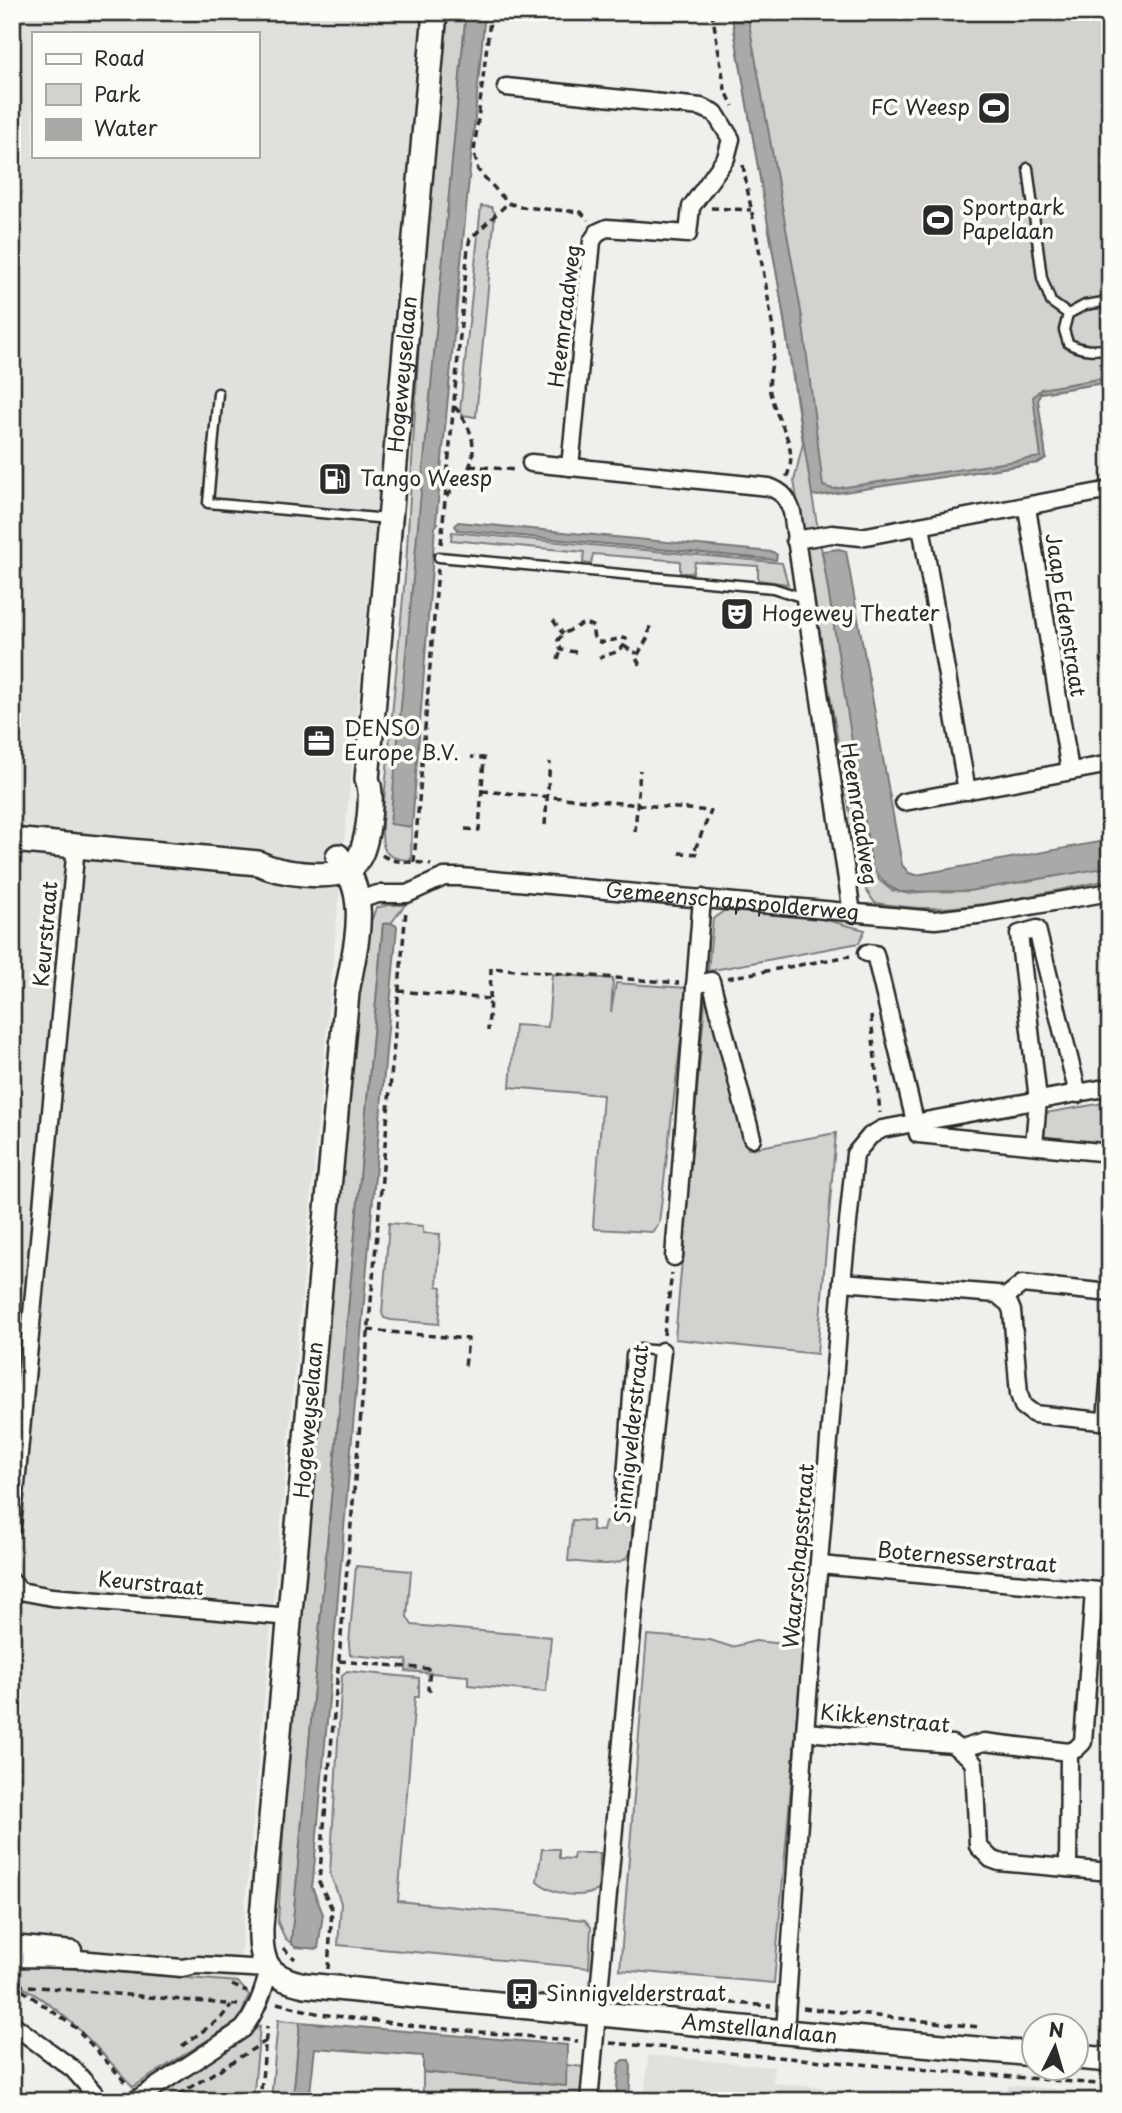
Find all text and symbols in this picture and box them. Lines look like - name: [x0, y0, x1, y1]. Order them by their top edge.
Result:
- legend: [32, 32, 259, 158]
- text: Road: [94, 41, 145, 73]
- text: Park: [94, 77, 141, 109]
- sports icon: FC Weesp: [975, 89, 1013, 127]
- place label: FC Weesp: [871, 90, 970, 122]
- text: Water: [94, 111, 158, 143]
- place label: Sportpark Papelaan: [962, 190, 1065, 246]
- sports icon: Sportpark Papelaan: [919, 201, 957, 239]
- street label: Heemraadweg: [538, 242, 588, 389]
- street label: Hogeweyselaan: [378, 294, 424, 454]
- fuel station icon: Tango Weesp: [316, 460, 354, 498]
- place label: Tango Weesp: [360, 461, 492, 493]
- street label: Jaap Edenstraat: [1038, 531, 1096, 699]
- theatre icon: Hogewey Theater: [718, 595, 756, 633]
- place label: Hogewey Theater: [762, 596, 940, 628]
- place label: DENSO Europe B.V.: [344, 711, 459, 767]
- office icon: DENSO Europe B.V.: [300, 722, 338, 760]
- street label: Heemraadweg: [834, 740, 888, 887]
- street label: Gemeenschapspolderweg: [604, 872, 861, 927]
- street label: Keurstraat: [23, 880, 65, 988]
- street label: Hogeweyselaan: [284, 1340, 330, 1500]
- street label: Sinnigvelderstraat: [605, 1343, 655, 1525]
- street label: Waarschapsstraat: [773, 1462, 821, 1650]
- street label: Boternesserstraat: [876, 1532, 1058, 1580]
- street label: Keurstraat: [97, 1561, 205, 1603]
- street label: Kikkenstraat: [819, 1694, 952, 1740]
- bus stop icon: Sinnigvelderstraat: [503, 1975, 541, 2013]
- place label: Sinnigvelderstraat: [546, 1976, 726, 2008]
- street label: Amstellandlaan: [680, 2004, 839, 2051]
- north arrow: [1020, 2011, 1090, 2082]
- text: N: [1048, 2014, 1065, 2044]

